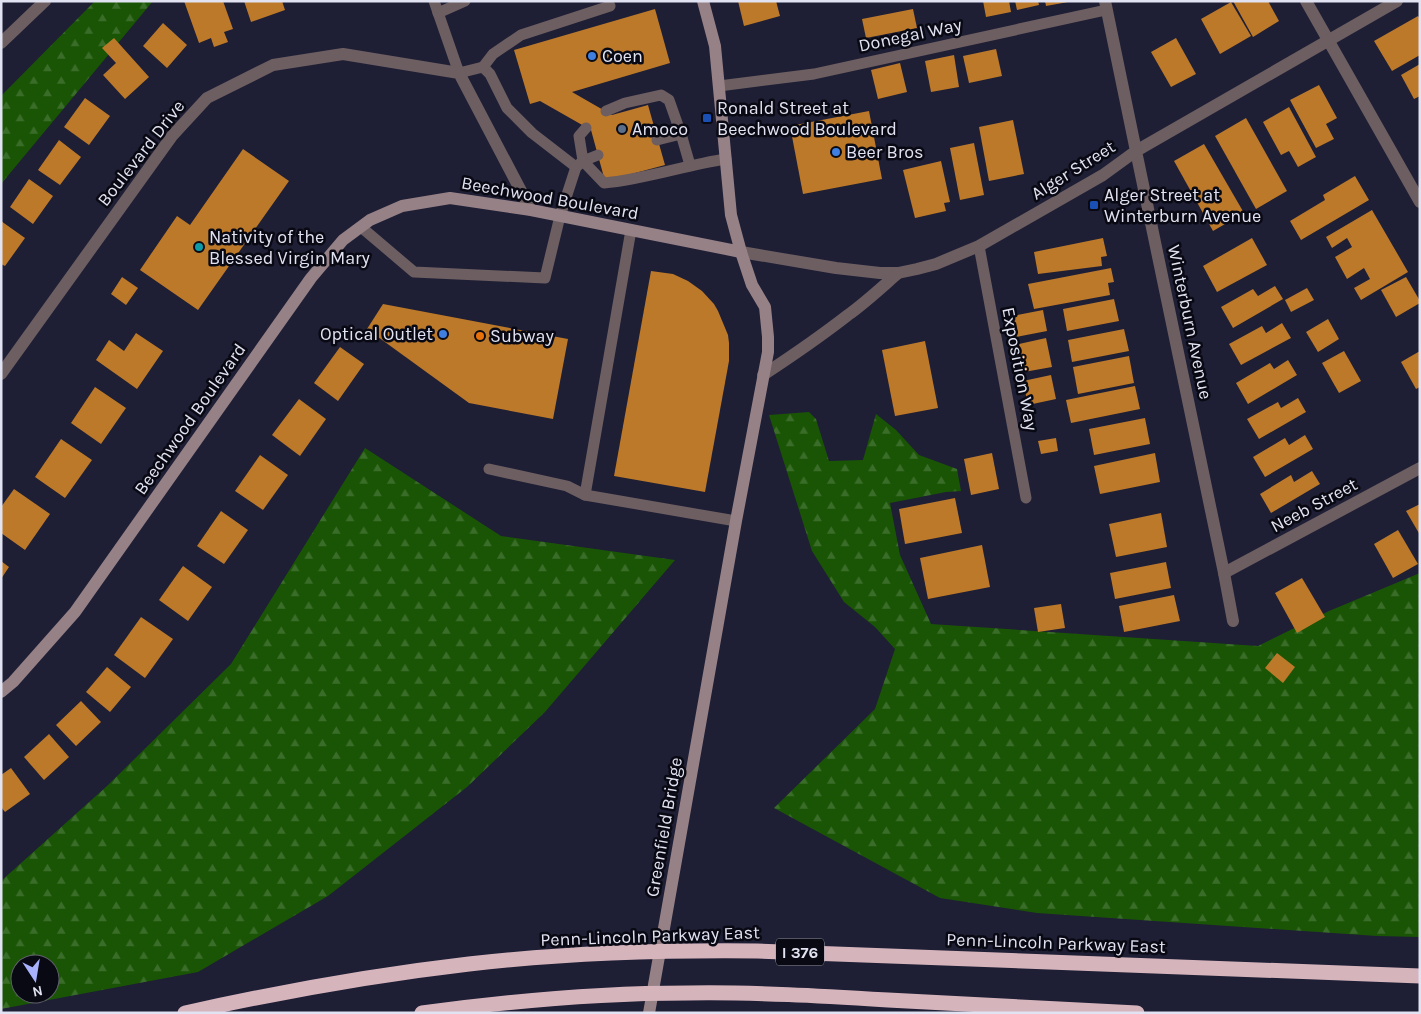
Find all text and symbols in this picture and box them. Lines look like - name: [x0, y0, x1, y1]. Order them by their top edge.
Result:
- street label: Donegal Way: [856, 13, 964, 57]
- place label: Coen: [602, 45, 643, 67]
- marker: Coen: [586, 50, 598, 62]
- street label: Boulevard Drive: [93, 96, 189, 210]
- place label: Ronald Street at Beechwood Boulevard: [717, 97, 897, 140]
- marker: Ronald Street at Beechwood Boulevard: [701, 112, 713, 124]
- place label: Amoco: [632, 118, 688, 140]
- marker: Amoco: [616, 123, 628, 135]
- street label: Alger Street: [1027, 135, 1119, 204]
- place label: Beer Bros: [846, 141, 923, 163]
- marker: Beer Bros: [830, 146, 842, 158]
- street label: Beechwood Boulevard: [460, 172, 640, 224]
- place label: Alger Street at Winterburn Avenue: [1104, 184, 1261, 227]
- marker: Alger Street at Winterburn Avenue: [1088, 199, 1100, 211]
- place label: Nativity of the Blessed Virgin Mary: [209, 226, 371, 269]
- marker: Nativity of the Blessed Virgin Mary: [193, 241, 205, 253]
- street label: Winterburn Avenue: [1163, 243, 1217, 401]
- street label: Exposition Way: [997, 305, 1043, 433]
- place label: Optical Outlet: [320, 323, 433, 345]
- place label: Subway: [490, 325, 554, 347]
- marker: Optical Outlet: [437, 328, 449, 340]
- marker: Subway: [474, 330, 486, 342]
- street label: Beechwood Boulevard: [129, 339, 251, 499]
- street label: Neeb Street: [1267, 473, 1361, 537]
- street label: Greenfield Bridge: [641, 755, 687, 899]
- street label: Penn-Lincoln Parkway East: [540, 921, 760, 951]
- street label: Penn-Lincoln Parkway East: [946, 928, 1166, 958]
- road number: I 376: [776, 939, 824, 966]
- north arrow: [10, 954, 60, 1004]
- text: N: [31, 982, 44, 1001]

